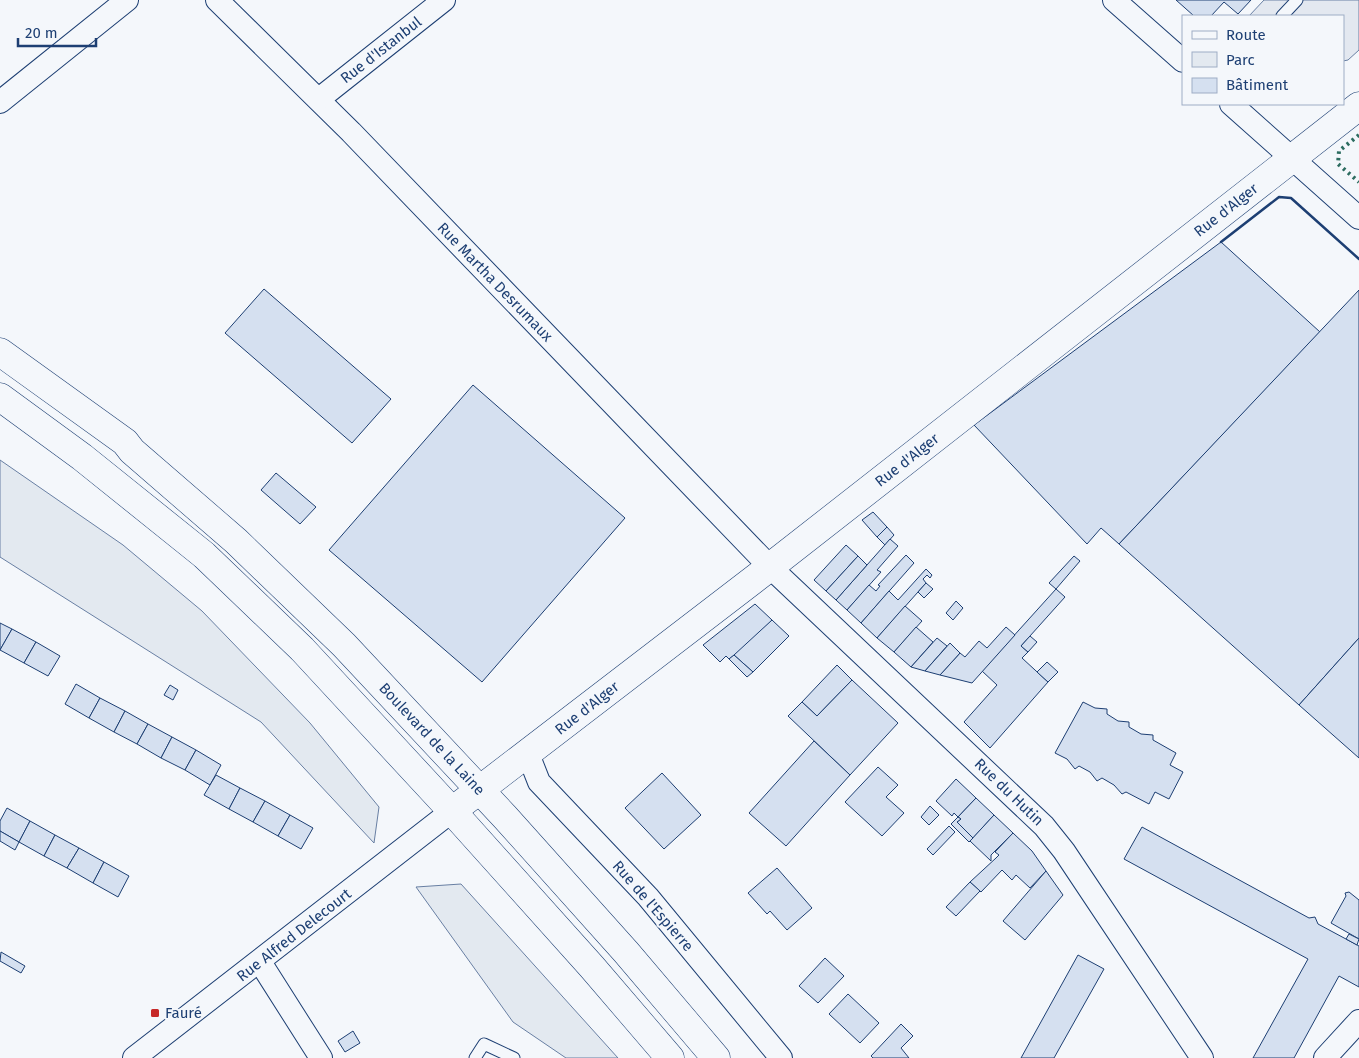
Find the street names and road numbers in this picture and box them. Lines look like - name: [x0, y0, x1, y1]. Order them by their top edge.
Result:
- street label: Rue d'Istanbul: [337, 12, 426, 87]
- street label: Rue d'Alger: [1190, 179, 1262, 241]
- street label: Rue Martha Desrumaux: [434, 219, 557, 346]
- street label: Rue d'Alger: [871, 429, 943, 491]
- street label: Rue d'Alger: [551, 677, 623, 739]
- street label: Boulevard de la Laine: [375, 679, 489, 799]
- street label: Rue du Hutin: [971, 755, 1047, 829]
- street label: Rue de l'Espierre: [609, 857, 697, 955]
- street label: Rue Alfred Delecourt: [233, 884, 355, 985]

